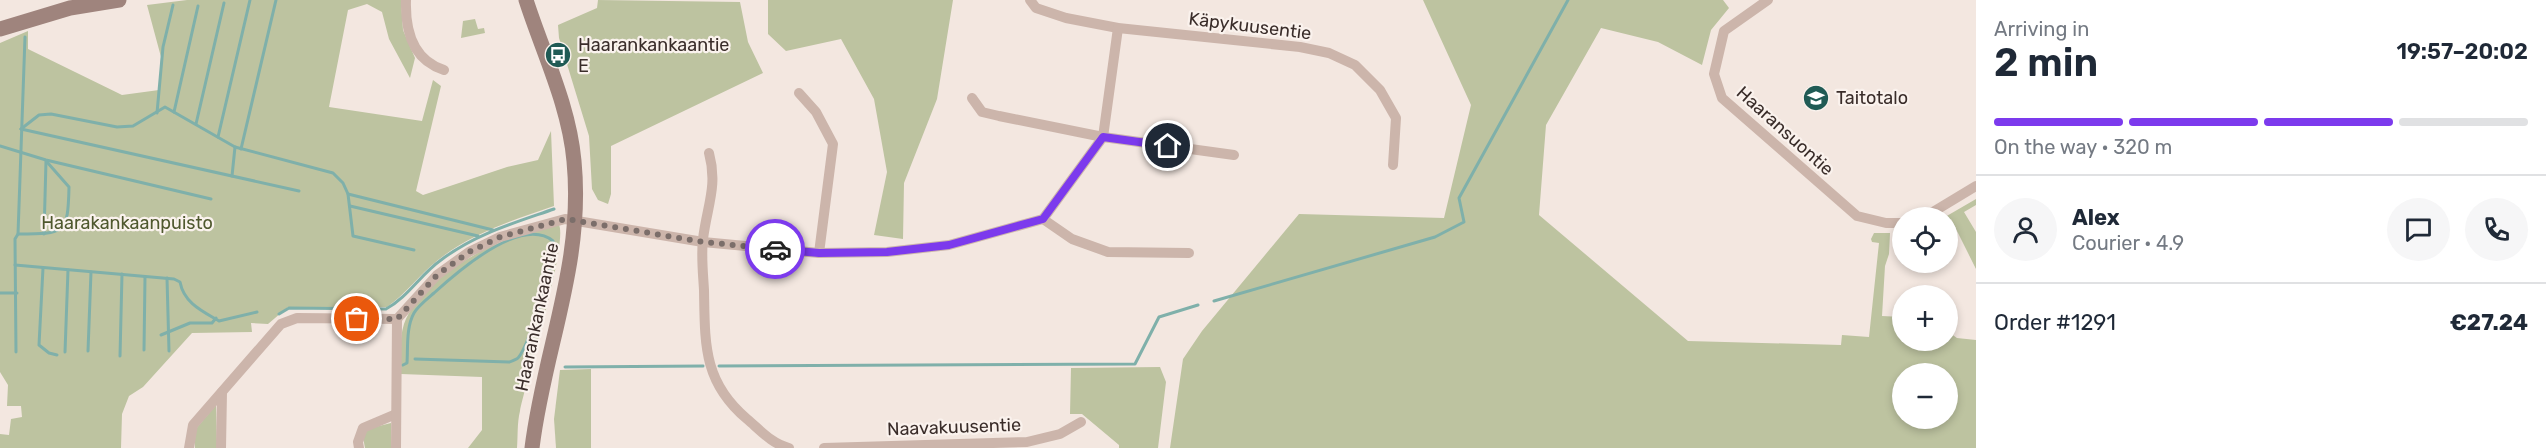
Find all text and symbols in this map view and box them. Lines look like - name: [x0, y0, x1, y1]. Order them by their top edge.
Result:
- street label: Käpykuusentie: [1187, 8, 1313, 44]
- text: Arriving in: [1994, 17, 2089, 41]
- place label: Haarankankaantie E: [578, 34, 729, 77]
- text: 19:57–20:02: [2396, 38, 2528, 65]
- bus stop icon: Haarankankaantie E: [543, 40, 573, 70]
- text: 2 min: [1994, 40, 2098, 86]
- street label: Haaransuontie: [1732, 82, 1838, 180]
- school or university icon: Taitotalo: [1801, 83, 1831, 113]
- place label: Taitotalo: [1836, 87, 1908, 109]
- pin: [1142, 120, 1193, 171]
- icon: home: [1151, 129, 1184, 162]
- text: On the way · 320 m: [1994, 135, 2172, 159]
- button: person: [1994, 198, 2057, 261]
- button: chat: [2387, 198, 2450, 261]
- button: phone: [2465, 198, 2528, 261]
- text: Alex: [2072, 204, 2120, 231]
- map controls: [1892, 207, 1958, 429]
- button: locate: [1892, 207, 1958, 273]
- park label: Haarakankaanpuisto: [41, 212, 213, 234]
- courier: [745, 219, 805, 279]
- text: Courier · 4.9: [2072, 231, 2184, 255]
- icon: car: [759, 233, 792, 266]
- street label: Haarankankaantie: [510, 241, 564, 393]
- button: +: [1892, 285, 1958, 351]
- pin: [331, 293, 382, 344]
- icon: bag: [340, 302, 373, 335]
- text: Order #1291: [1994, 309, 2116, 336]
- text: €27.24: [2450, 309, 2528, 336]
- button: −: [1892, 363, 1958, 429]
- street label: Naavakuusentie: [887, 414, 1021, 440]

